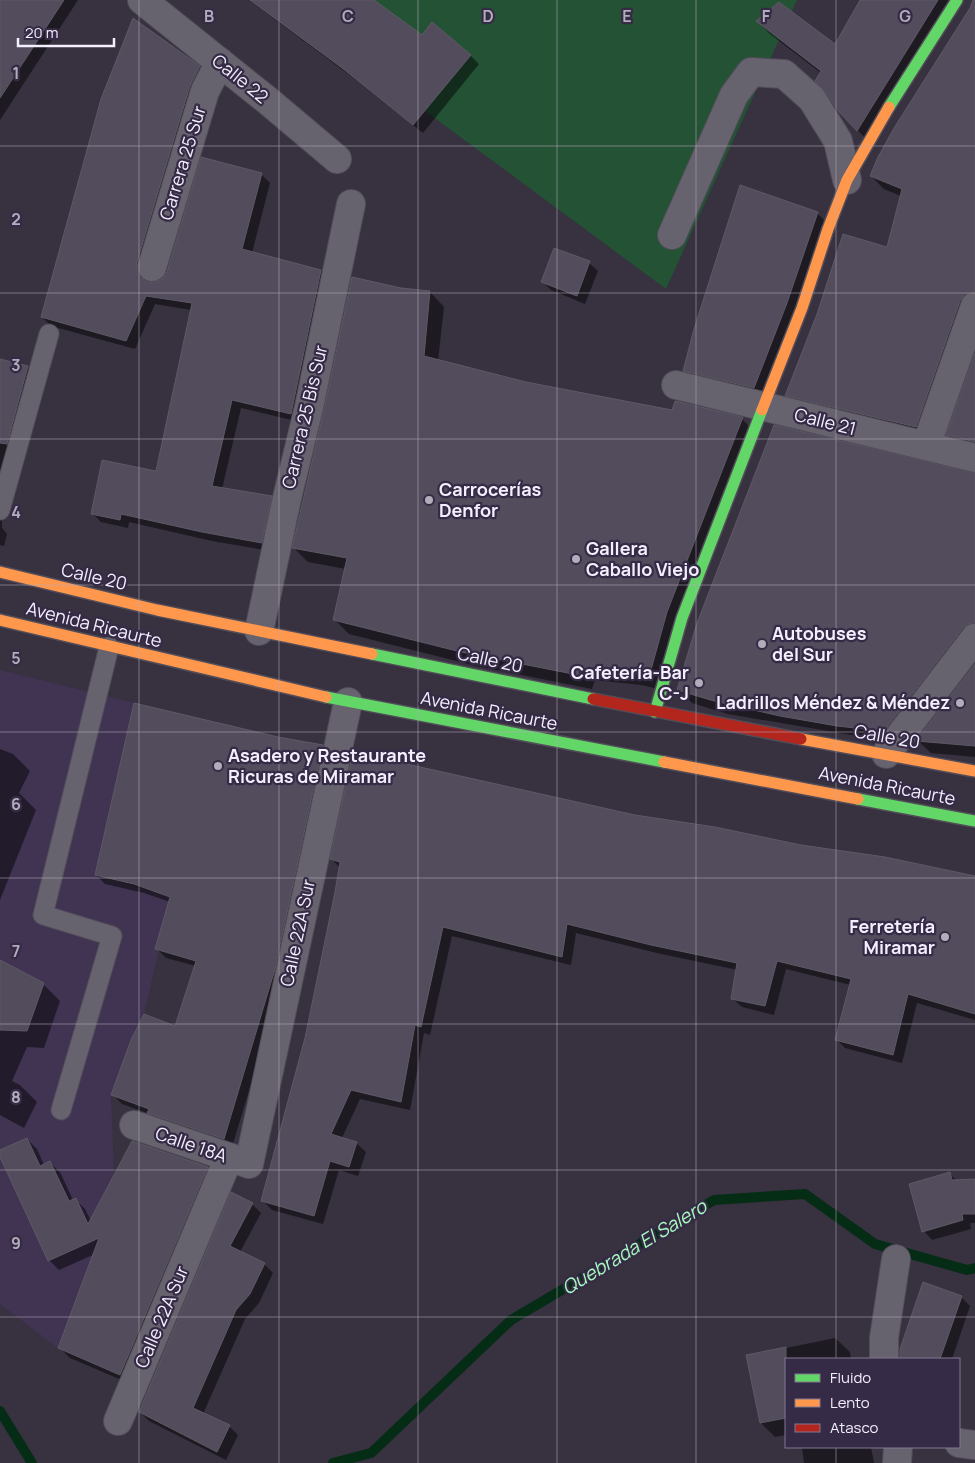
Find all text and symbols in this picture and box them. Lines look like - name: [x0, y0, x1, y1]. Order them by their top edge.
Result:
- text: B: [204, 5, 214, 27]
- text: C: [342, 5, 354, 27]
- text: D: [482, 5, 494, 27]
- text: E: [622, 5, 632, 27]
- text: F: [762, 5, 771, 27]
- text: G: [899, 5, 911, 27]
- scale bar: [18, 15, 114, 47]
- text: 20 m: [25, 22, 58, 43]
- street label: Calle 22: [207, 48, 274, 108]
- text: 1: [12, 62, 20, 84]
- street label: Carrera 25 Sur: [153, 102, 211, 223]
- text: 2: [11, 208, 21, 230]
- street label: Carrera 25 Bis Sur: [276, 342, 332, 491]
- text: 3: [11, 354, 21, 376]
- street label: Calle 21: [792, 402, 859, 440]
- place label: Carrocerías Denfor: [439, 477, 541, 522]
- marker: Carrocerías Denfor: [423, 494, 435, 506]
- text: 4: [11, 501, 21, 523]
- place label: Gallera Caballo Viejo: [586, 536, 699, 581]
- marker: Gallera Caballo Viejo: [570, 553, 582, 565]
- street label: Calle 20: [59, 557, 129, 595]
- street label: Avenida Ricaurte: [24, 596, 165, 652]
- place label: Autobuses del Sur: [772, 621, 867, 666]
- marker: Autobuses del Sur: [756, 638, 768, 650]
- street label: Calle 20: [455, 640, 525, 678]
- text: 5: [11, 647, 21, 669]
- place label: Cafetería-Bar C-J: [571, 660, 689, 705]
- marker: Cafetería-Bar C-J: [693, 677, 705, 689]
- street label: Avenida Ricaurte: [419, 685, 560, 735]
- place label: Ladrillos Méndez & Méndez: [716, 690, 950, 714]
- marker: Ladrillos Méndez & Méndez: [954, 697, 966, 709]
- street label: Calle 20: [852, 718, 922, 754]
- place label: Asadero y Restaurante Ricuras de Miramar: [228, 743, 426, 788]
- marker: Asadero y Restaurante Ricuras de Miramar: [212, 760, 224, 772]
- street label: Avenida Ricaurte: [817, 760, 958, 810]
- text: 6: [11, 793, 21, 815]
- street label: Calle 22A Sur: [274, 877, 320, 989]
- place label: Ferretería Miramar: [849, 914, 935, 959]
- marker: Ferretería Miramar: [939, 931, 951, 943]
- text: 7: [12, 940, 20, 962]
- text: 8: [11, 1086, 21, 1108]
- street label: Calle 18A: [152, 1121, 231, 1168]
- water label: Quebrada El Salero: [557, 1193, 713, 1301]
- text: 9: [11, 1232, 21, 1254]
- street label: Calle 22A Sur: [129, 1261, 194, 1371]
- legend: [785, 1358, 960, 1448]
- text: Fluido: [830, 1367, 871, 1388]
- text: Lento: [830, 1392, 870, 1413]
- text: Atasco: [830, 1417, 878, 1438]

